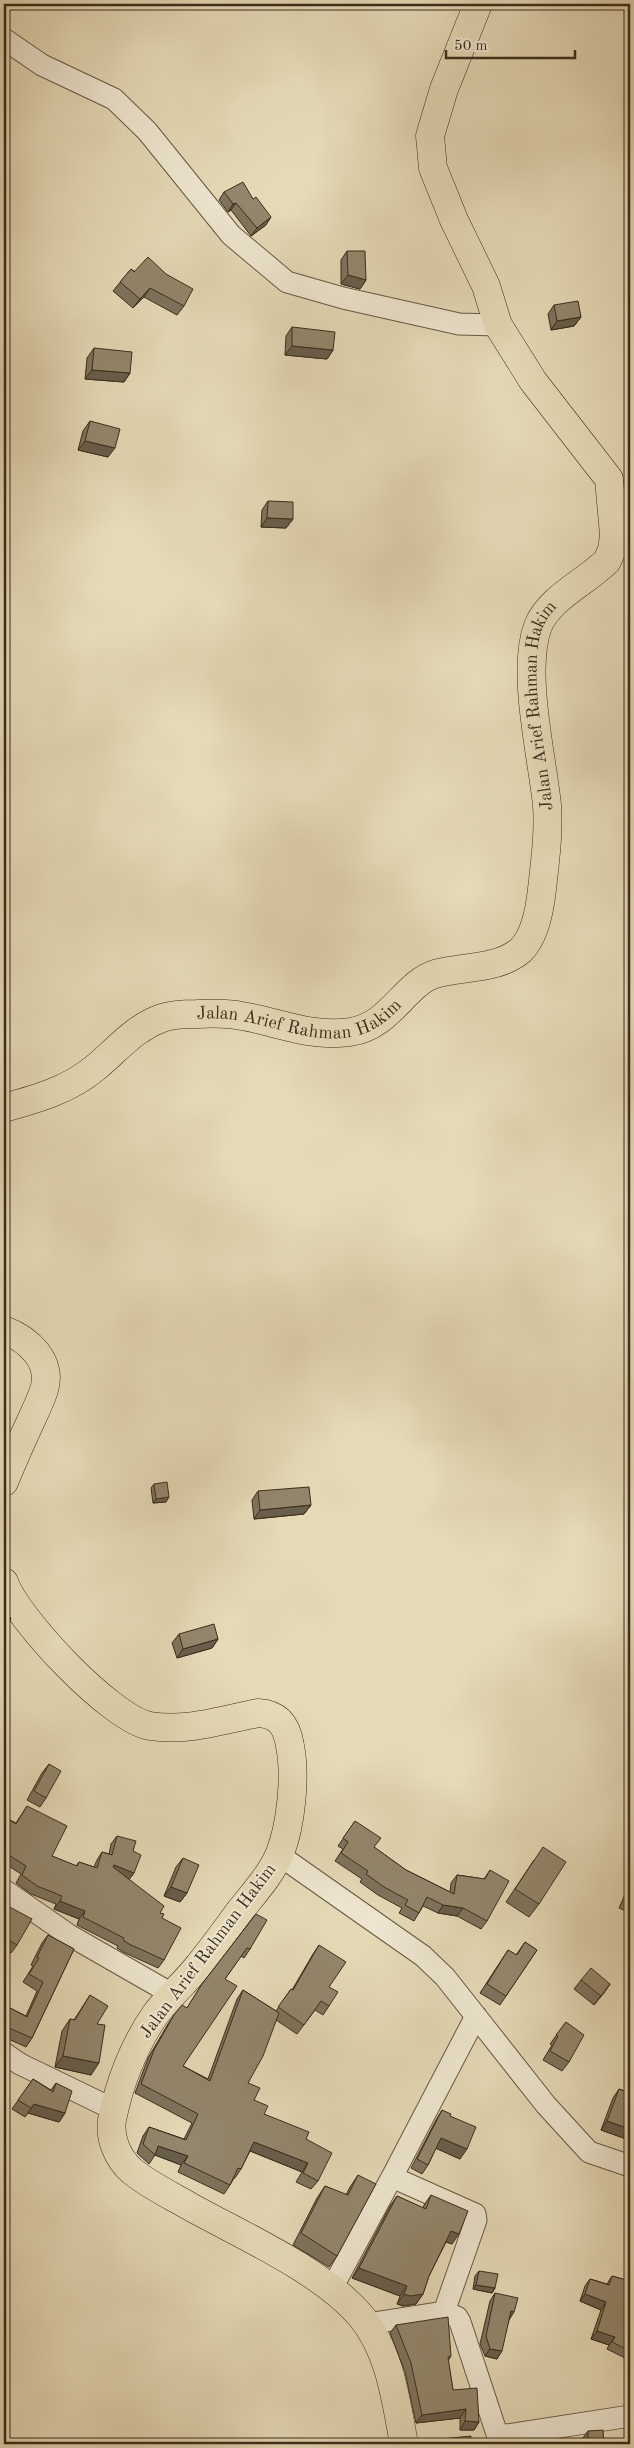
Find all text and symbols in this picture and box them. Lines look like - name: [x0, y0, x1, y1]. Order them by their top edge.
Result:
- scale bar: [446, 28, 575, 60]
- text: 50 m: [454, 39, 488, 54]
- street label: Jalan Arief Rahman Hakim: [522, 598, 560, 811]
- street label: Jalan Arief Rahman Hakim: [196, 996, 405, 1043]
- street label: Jalan Arief Rahman Hakim: [137, 1860, 279, 2042]

